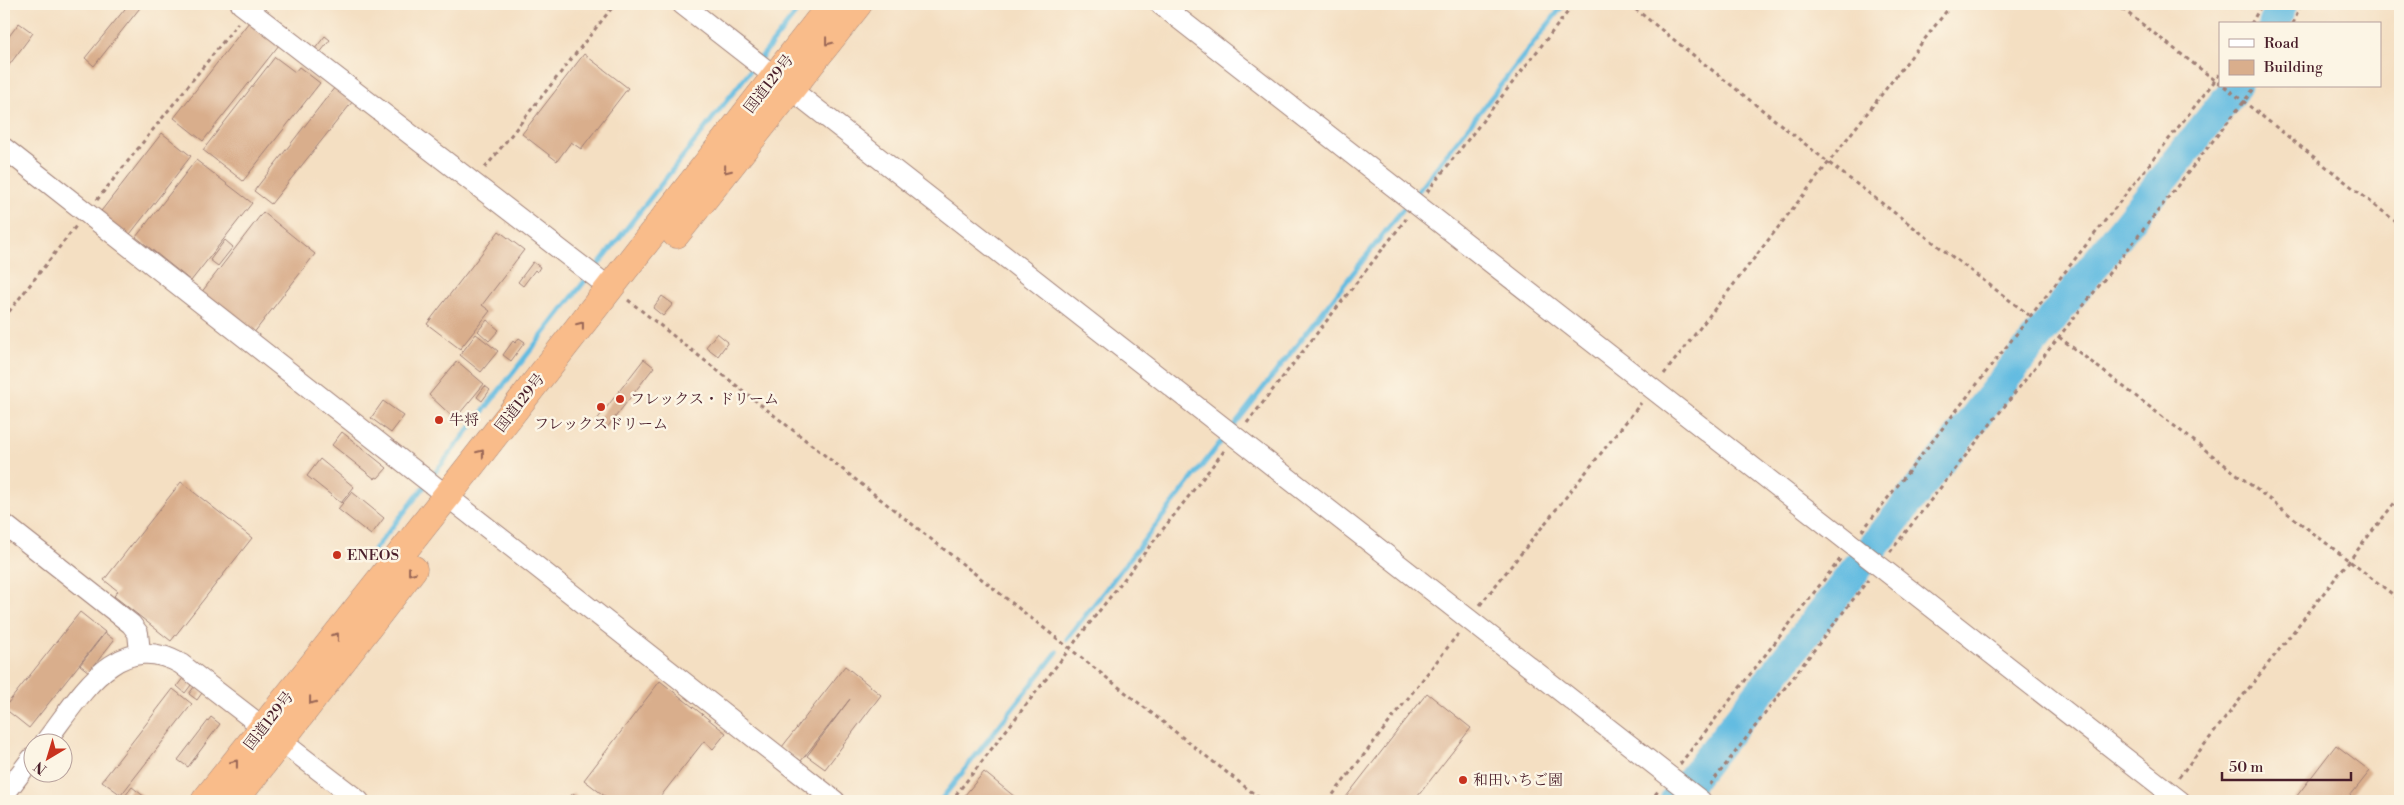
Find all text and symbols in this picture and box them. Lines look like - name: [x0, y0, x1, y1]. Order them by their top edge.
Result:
- legend: [2219, 22, 2382, 88]
- text: Road: [2264, 34, 2299, 53]
- one-way arrow: [826, 36, 834, 45]
- street label: 国道129号: [740, 51, 798, 117]
- text: Building: [2263, 58, 2323, 77]
- one-way arrow: [724, 164, 733, 173]
- one-way arrow: [575, 322, 583, 331]
- street label: 国道129号: [491, 370, 549, 436]
- place label: フレックス・ドリーム: [630, 390, 779, 409]
- marker: フレックス・ドリーム: [614, 393, 626, 405]
- marker: フレックスドリーム: [595, 401, 607, 413]
- place label: 牛将: [449, 411, 479, 430]
- marker: 牛将: [433, 414, 445, 426]
- place label: フレックスドリーム: [534, 415, 668, 434]
- one-way arrow: [475, 450, 483, 459]
- place label: ENEOS: [347, 546, 399, 565]
- marker: ENEOS: [331, 549, 343, 561]
- one-way arrow: [408, 566, 416, 575]
- one-way arrow: [331, 633, 339, 642]
- street label: 国道129号: [240, 688, 298, 754]
- one-way arrow: [309, 695, 317, 704]
- north arrow: [22, 732, 72, 782]
- scale bar: [2222, 750, 2350, 782]
- text: N: [31, 757, 51, 778]
- text: 50 m: [2229, 758, 2263, 777]
- one-way arrow: [230, 760, 238, 769]
- place label: 和田いちご園: [1473, 771, 1563, 790]
- marker: 和田いちご園: [1457, 774, 1469, 786]

